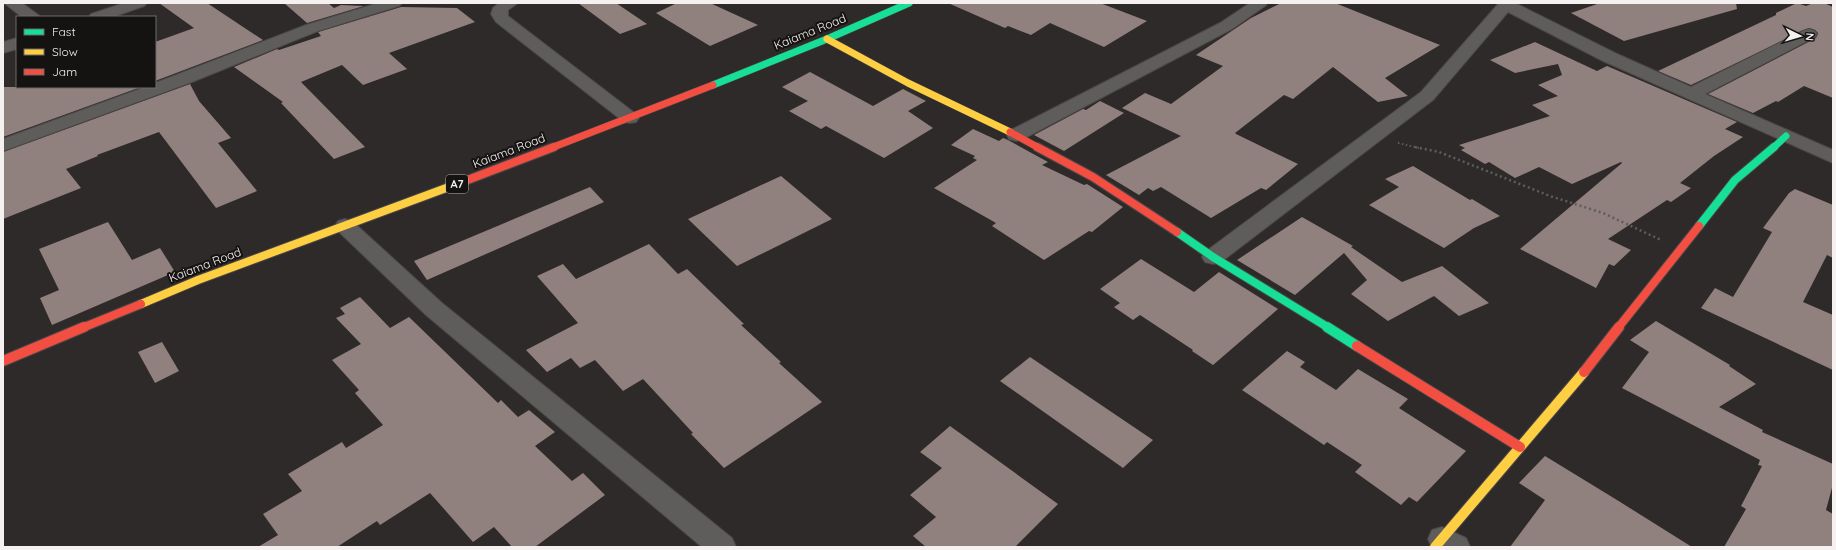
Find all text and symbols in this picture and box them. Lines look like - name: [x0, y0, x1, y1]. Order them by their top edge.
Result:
- street label: Kaiama Road: [772, 10, 848, 53]
- legend: [16, 16, 156, 88]
- north arrow: [1780, 16, 1820, 56]
- text: Fast: [52, 24, 76, 39]
- text: N: [1803, 32, 1817, 42]
- text: Slow: [52, 44, 78, 59]
- text: Jam: [52, 64, 77, 79]
- street label: Kaiama Road: [470, 130, 547, 171]
- road number: A7: [446, 175, 468, 193]
- street label: Kaiama Road: [166, 244, 243, 285]

